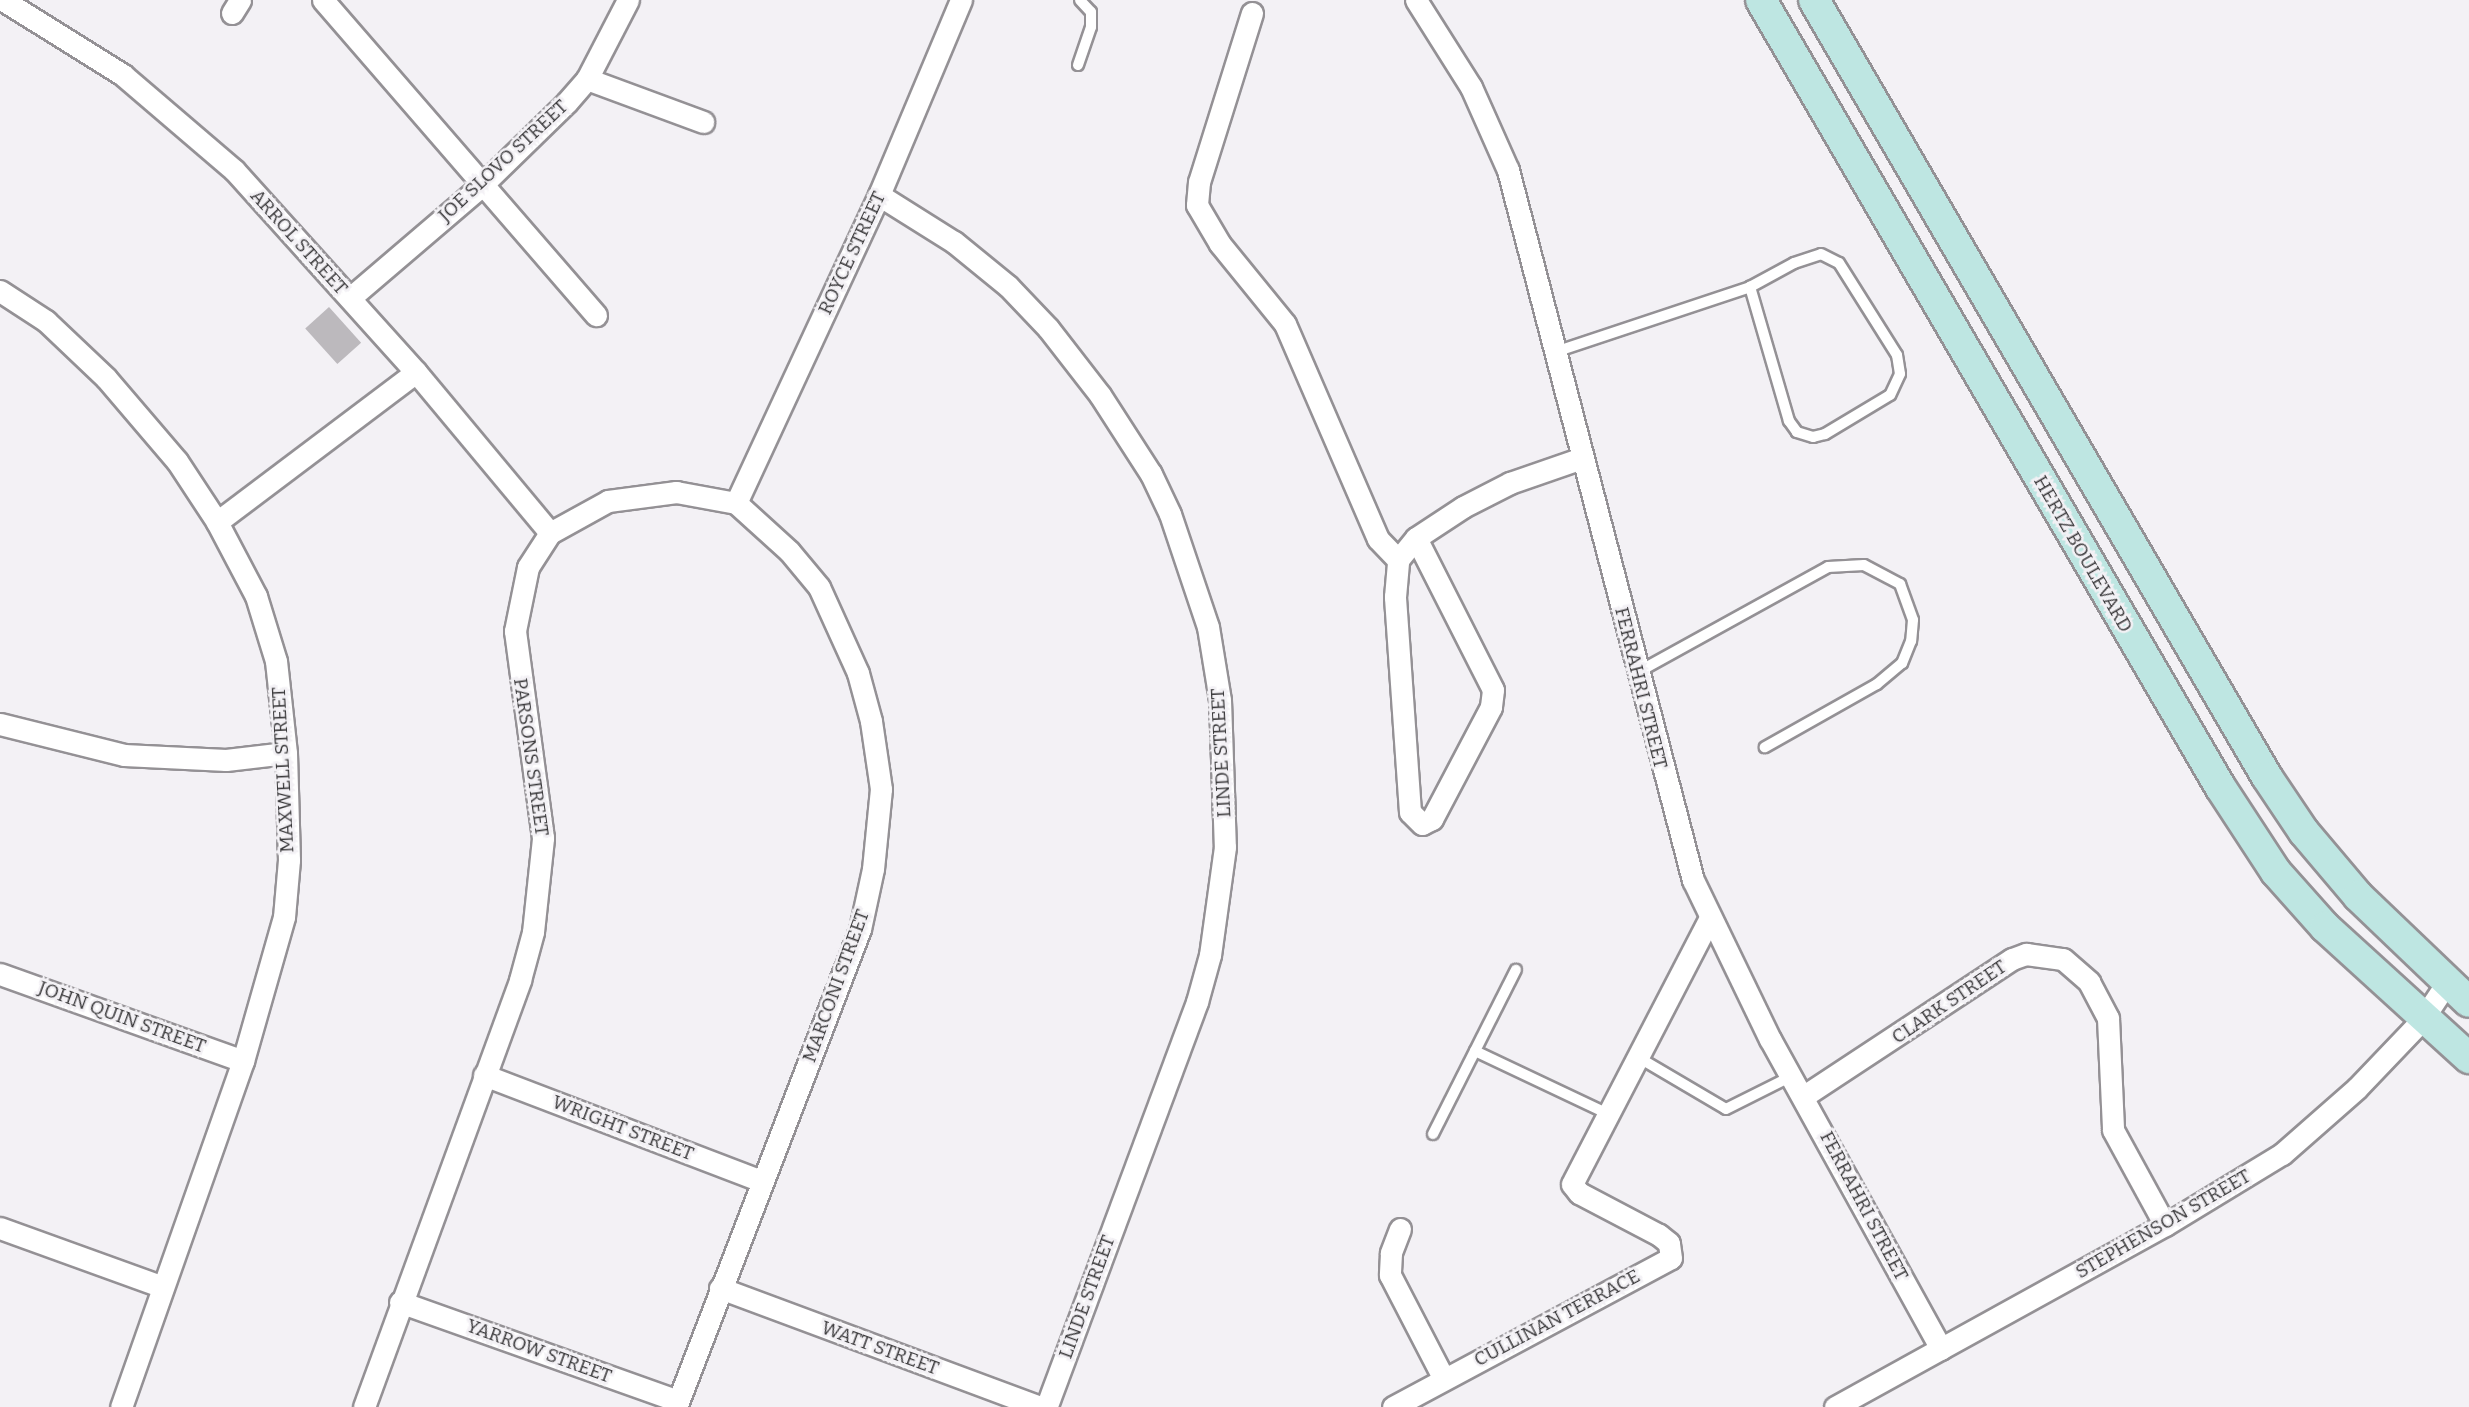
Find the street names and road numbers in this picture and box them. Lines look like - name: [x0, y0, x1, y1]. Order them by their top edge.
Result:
- street label: JOE SLOVO STREET: [434, 95, 572, 227]
- street label: ARROL STREET: [246, 185, 352, 299]
- street label: ROYCE STREET: [814, 188, 890, 318]
- street label: HERTZ BOULEVARD: [2029, 472, 2137, 636]
- street label: FERRAHRI STREET: [1610, 605, 1672, 771]
- street label: PARSONS STREET: [509, 677, 553, 837]
- street label: MAXWELL STREET: [267, 687, 299, 853]
- street label: LINDE STREET: [1206, 688, 1236, 818]
- street label: MARCONI STREET: [798, 907, 874, 1065]
- street label: CLARK STREET: [1887, 955, 2011, 1049]
- street label: JOHN QUIN STREET: [35, 976, 209, 1058]
- street label: WRIGHT STREET: [549, 1091, 697, 1165]
- street label: FERRAHRI STREET: [1815, 1127, 1913, 1285]
- street label: STEPHENSON STREET: [2072, 1165, 2254, 1283]
- street label: LINDE STREET: [1054, 1232, 1120, 1362]
- street label: CULLINAN TERRACE: [1470, 1265, 1644, 1371]
- street label: YARROW STREET: [463, 1314, 615, 1388]
- street label: WATT STREET: [818, 1316, 942, 1380]

